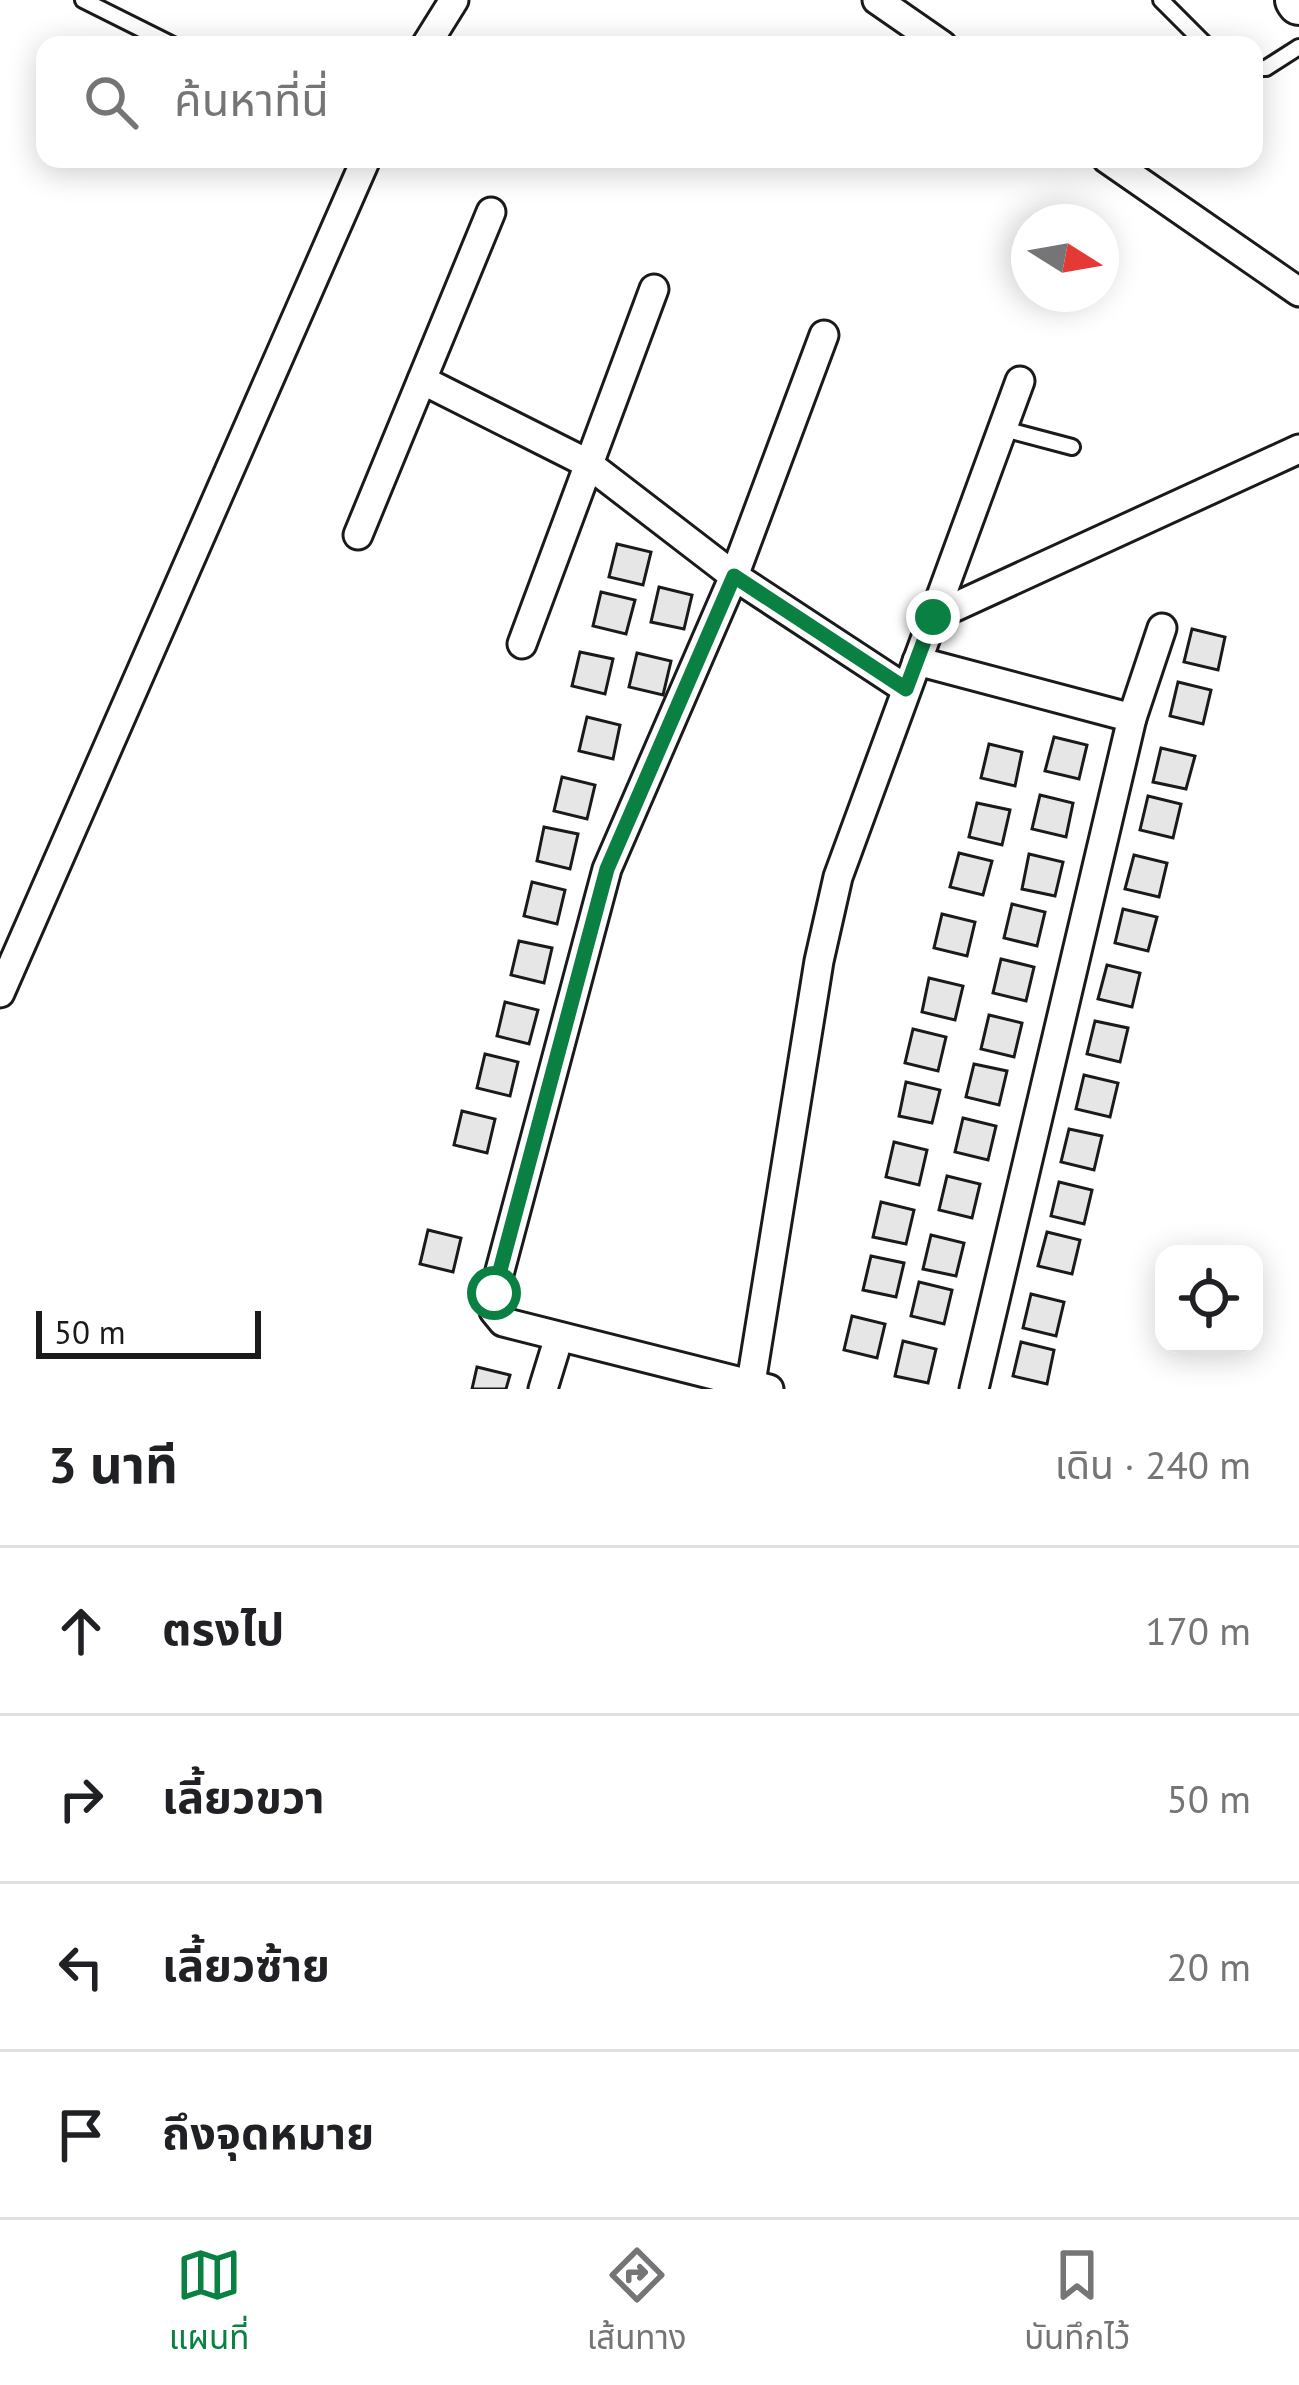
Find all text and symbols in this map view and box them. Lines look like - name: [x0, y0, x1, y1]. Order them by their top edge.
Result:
- search box: [36, 36, 1263, 168]
- icon: search: [78, 69, 144, 135]
- text: ค้นหาที่นี่: [174, 70, 329, 128]
- north arrow: [1011, 204, 1119, 312]
- route end: [906, 590, 960, 644]
- map controls: [1155, 1245, 1263, 1353]
- button: locate: [1155, 1245, 1263, 1353]
- route start: [467, 1266, 521, 1320]
- scale bar: [36, 1305, 261, 1358]
- text: 50 m: [54, 1310, 126, 1353]
- text: 3 นาที: [48, 1431, 178, 1497]
- text: เดิน · 240 m: [1055, 1439, 1251, 1490]
- icon: ahead: [48, 1598, 114, 1664]
- text: ตรงไป: [162, 1599, 284, 1657]
- text: 170 m: [1145, 1605, 1251, 1656]
- icon: right: [48, 1766, 114, 1832]
- text: เลี้ยวขวา: [162, 1767, 325, 1825]
- text: 50 m: [1166, 1773, 1251, 1824]
- icon: left: [48, 1934, 114, 2000]
- text: เลี้ยวซ้าย: [162, 1935, 330, 1993]
- text: 20 m: [1166, 1941, 1251, 1992]
- icon: arrive: [48, 2102, 114, 2168]
- text: ถึงจุดหมาย: [162, 2103, 374, 2161]
- tab: แผนที่: [169, 2242, 249, 2364]
- tab: เส้นทาง: [587, 2242, 687, 2364]
- tab: บันทึกไว้: [1024, 2242, 1130, 2364]

